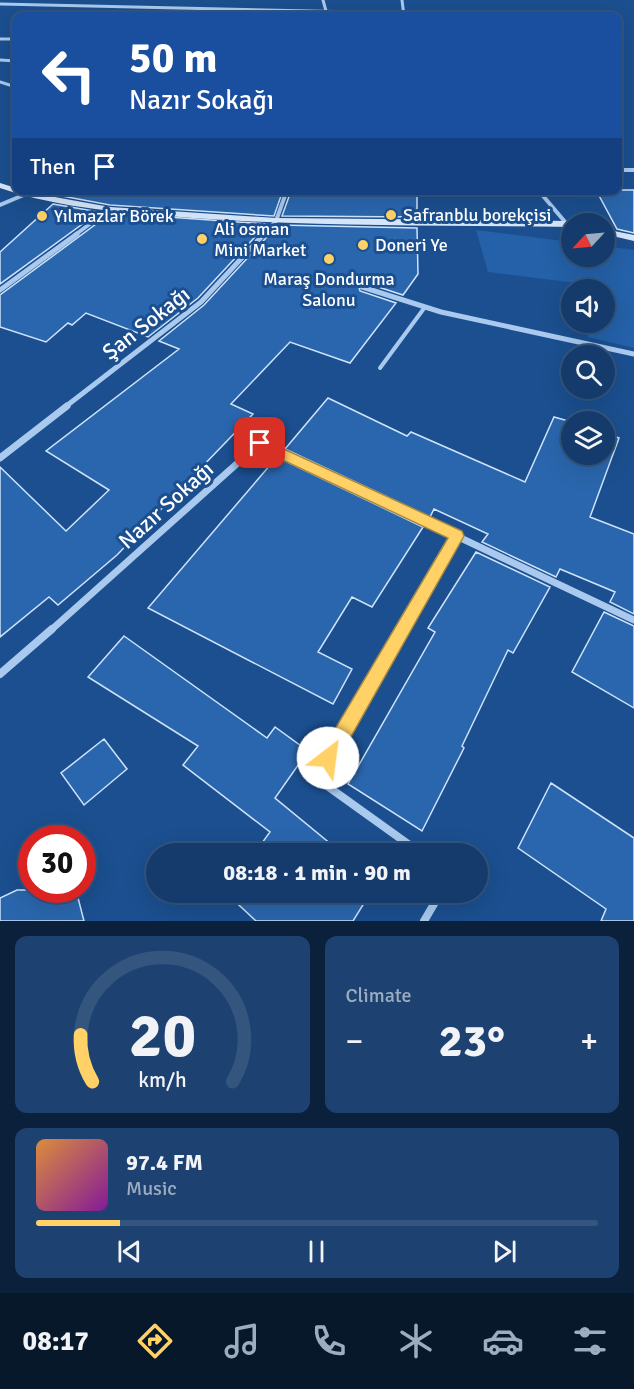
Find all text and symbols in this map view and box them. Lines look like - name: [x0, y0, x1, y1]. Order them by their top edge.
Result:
- text: 50 m: [129, 33, 218, 84]
- icon: left: [30, 36, 108, 114]
- text: Nazır Sokağı: [129, 84, 274, 117]
- icon: arrive: [88, 150, 121, 183]
- text: Then: [30, 153, 76, 180]
- place label: Safranblu borekçisi: [403, 204, 551, 226]
- place label: Yılmazlar Börek: [54, 205, 174, 227]
- marker: Safranblu borekçisi: [384, 208, 398, 222]
- marker: Yılmazlar Börek: [35, 209, 49, 223]
- north arrow: [561, 213, 615, 267]
- map controls: [561, 213, 615, 465]
- place label: Ali osman Mini Market: [214, 218, 306, 261]
- marker: Ali osman Mini Market: [195, 232, 209, 246]
- place label: Doneri Ye: [375, 234, 448, 256]
- marker: Doneri Ye: [356, 238, 370, 252]
- marker: Maraş Dondurma Salonu: [322, 252, 336, 266]
- place label: Maraş Dondurma Salonu: [263, 268, 395, 311]
- button: sound: [561, 279, 615, 333]
- street label: Şan Sokağı: [97, 280, 195, 366]
- button: search: [561, 345, 615, 399]
- button: layers: [561, 411, 615, 465]
- pin: [234, 417, 285, 468]
- icon: arrive: [243, 426, 276, 459]
- street label: Nazır Sokağı: [113, 455, 219, 555]
- position arrow: [296, 726, 360, 790]
- speed limit sign: 30: [18, 825, 96, 903]
- text: 08:18 · 1 min · 90 m: [223, 859, 411, 886]
- text: Climate: [346, 983, 411, 1008]
- text: 20: [129, 997, 196, 1074]
- text: 23°: [438, 1014, 505, 1069]
- text: −: [346, 1021, 363, 1062]
- text: +: [580, 1021, 598, 1062]
- text: km/h: [138, 1067, 187, 1093]
- text: 97.4 FM: [126, 1149, 203, 1176]
- text: Music: [126, 1176, 177, 1201]
- icon: previous: [113, 1235, 146, 1268]
- icon: pause: [300, 1235, 333, 1268]
- icon: next: [488, 1235, 521, 1268]
- icon: directions: [134, 1320, 176, 1362]
- icon: music: [221, 1320, 263, 1362]
- icon: phone: [308, 1320, 350, 1362]
- icon: climate: [395, 1320, 437, 1362]
- icon: car: [482, 1320, 524, 1362]
- icon: filters: [569, 1320, 611, 1362]
- text: 08:17: [23, 1325, 89, 1358]

